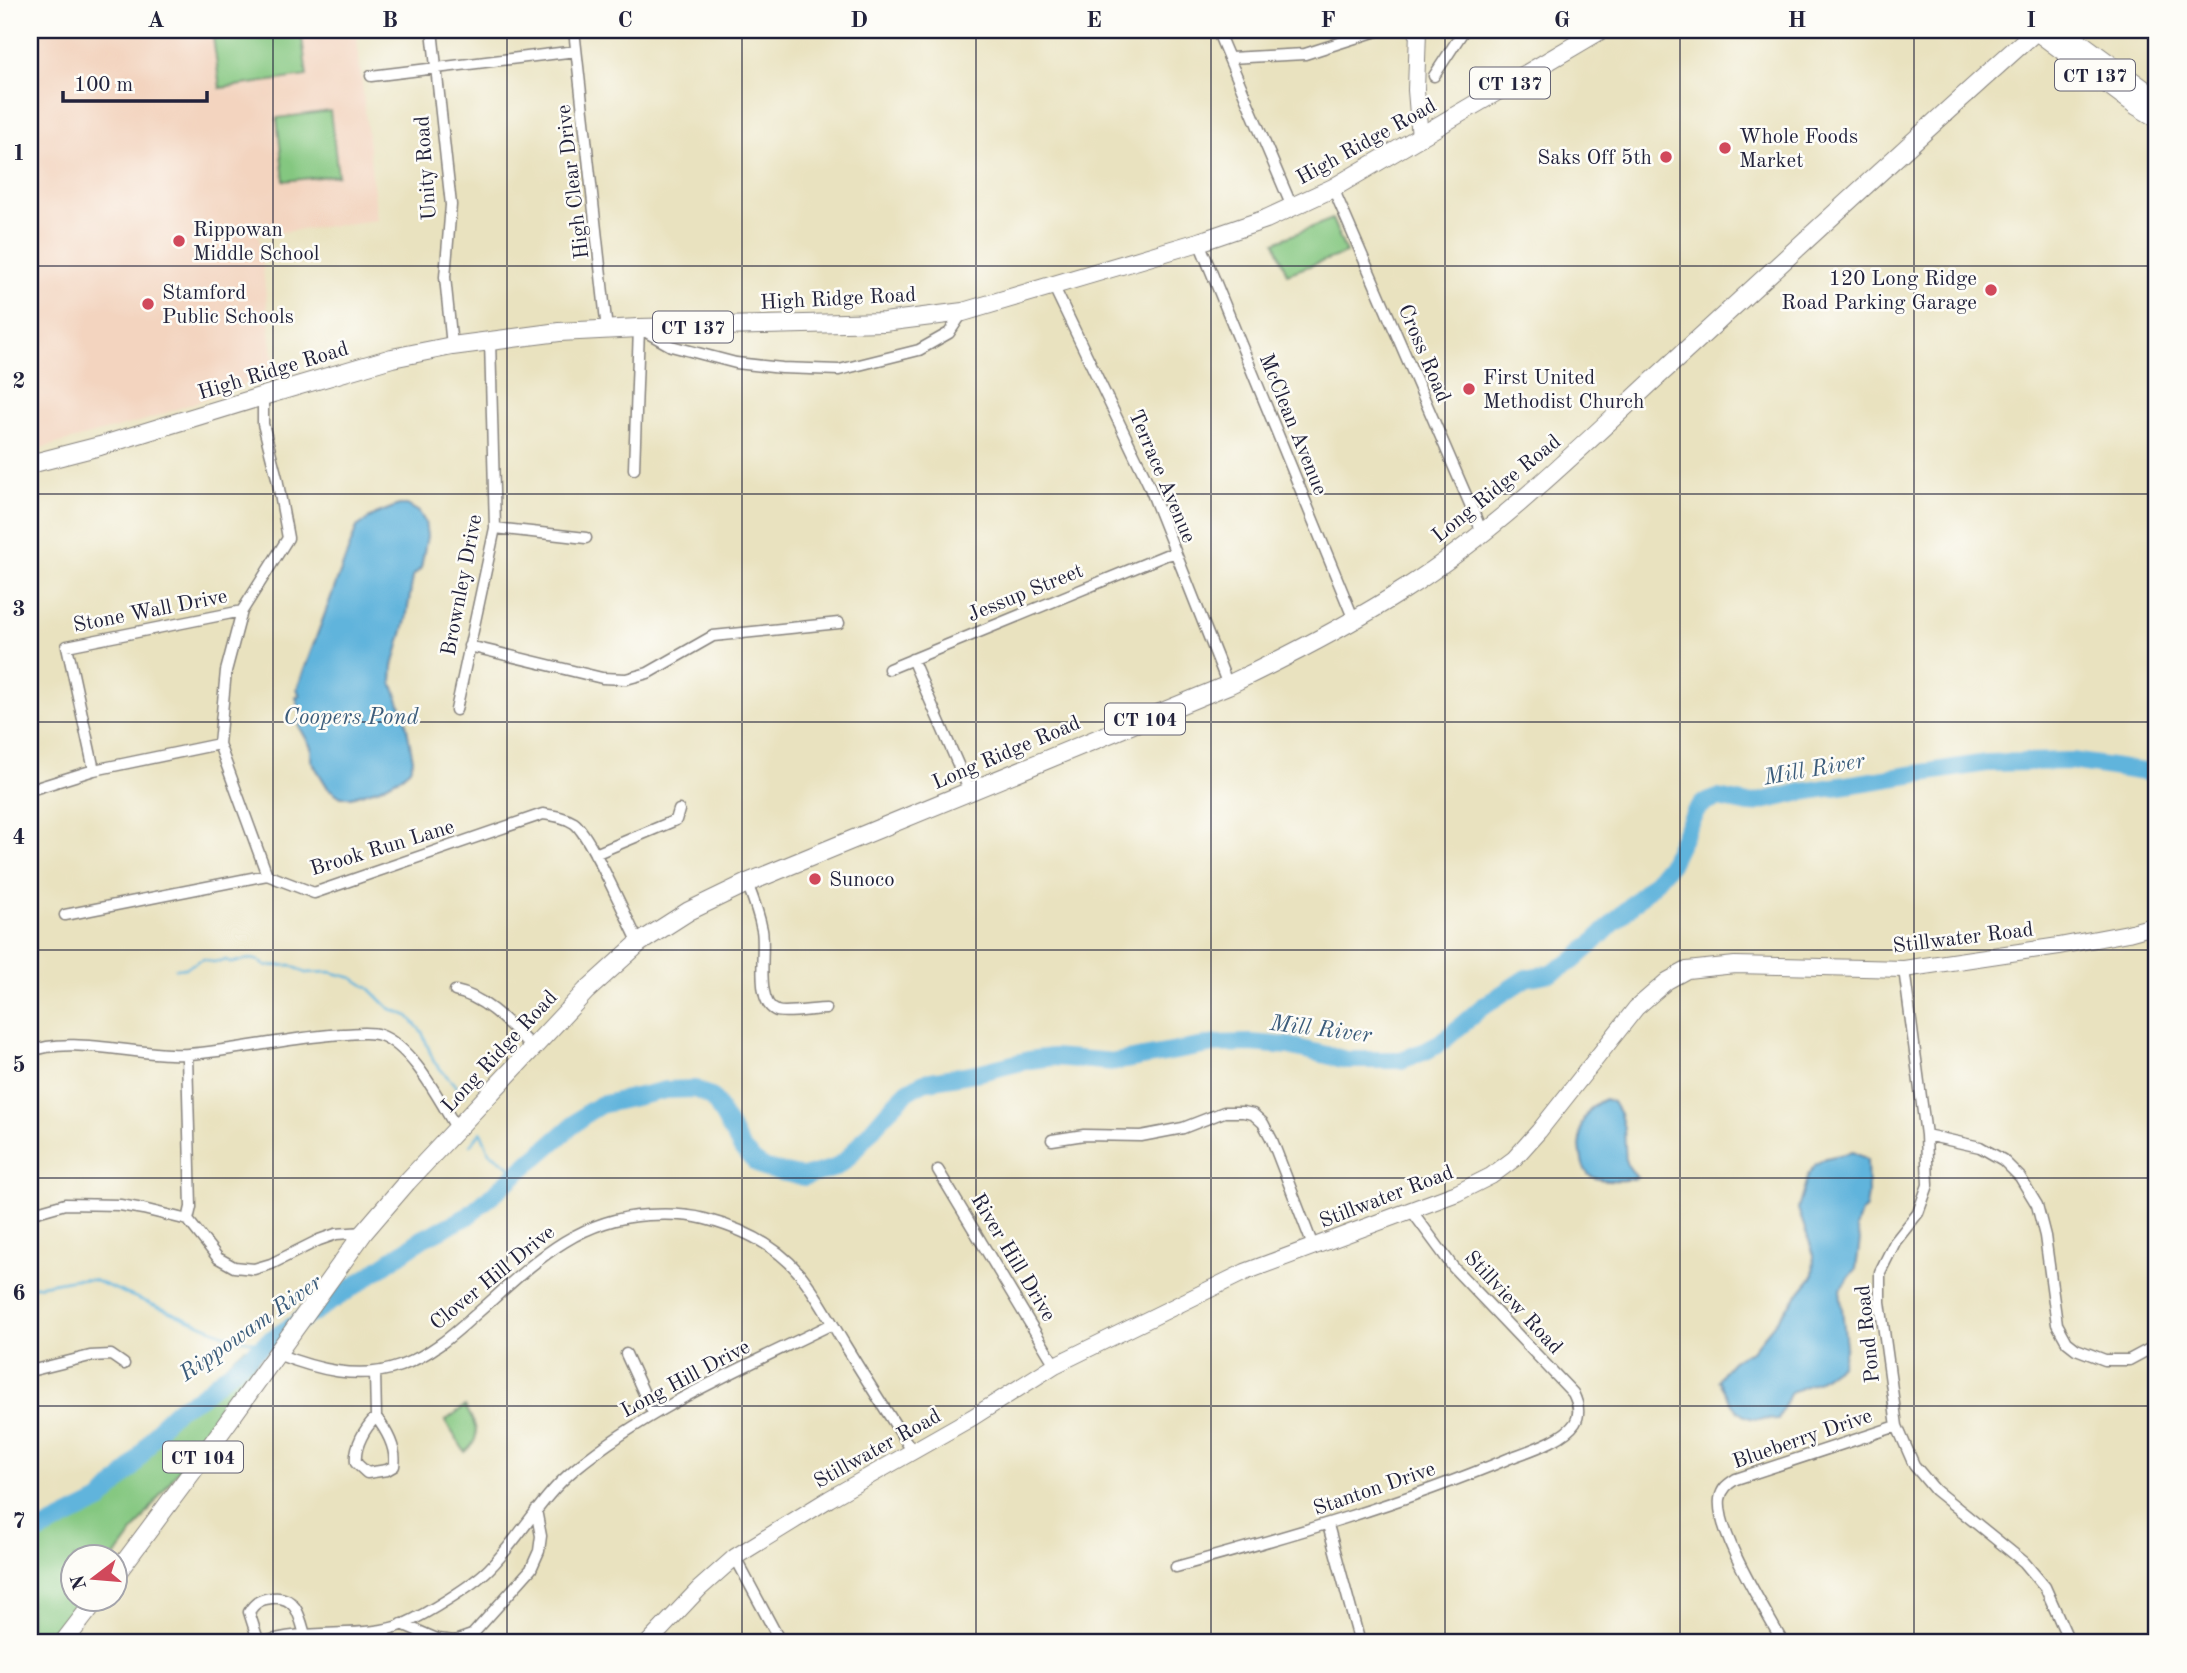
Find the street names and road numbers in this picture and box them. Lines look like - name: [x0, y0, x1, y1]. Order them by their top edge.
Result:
- road number: CT 137: [2055, 60, 2135, 90]
- road number: CT 137: [1470, 68, 1550, 99]
- street label: High Ridge Road: [1293, 95, 1440, 189]
- street label: High Clear Drive: [554, 103, 593, 260]
- street label: Unity Road: [412, 115, 441, 221]
- street label: High Ridge Road: [760, 285, 917, 314]
- street label: Cross Road: [1394, 302, 1454, 406]
- road number: CT 137: [653, 312, 733, 342]
- street label: High Ridge Road: [196, 339, 351, 404]
- street label: McClean Avenue: [1255, 351, 1331, 498]
- street label: Terrace Avenue: [1124, 407, 1199, 546]
- street label: Long Ridge Road: [1429, 431, 1565, 547]
- street label: Brownley Drive: [438, 513, 486, 658]
- street label: Jessup Street: [965, 561, 1086, 626]
- street label: Stone Wall Drive: [71, 586, 229, 637]
- road number: CT 104: [1105, 704, 1185, 734]
- street label: Long Ridge Road: [930, 713, 1084, 794]
- street label: Brook Run Lane: [308, 817, 457, 880]
- street label: Stillwater Road: [1892, 919, 2035, 958]
- street label: Long Ridge Road: [438, 987, 562, 1117]
- street label: Stillwater Road: [1317, 1162, 1456, 1233]
- street label: River Hill Drive: [966, 1190, 1059, 1325]
- street label: Clover Hill Drive: [427, 1222, 559, 1335]
- street label: Stillview Road: [1460, 1247, 1566, 1359]
- street label: Pond Road: [1853, 1284, 1884, 1384]
- street label: Long Hill Drive: [618, 1337, 754, 1422]
- street label: Stillwater Road: [811, 1406, 945, 1493]
- street label: Blueberry Drive: [1730, 1406, 1875, 1473]
- road number: CT 104: [163, 1442, 243, 1472]
- street label: Stanton Drive: [1311, 1459, 1438, 1520]

